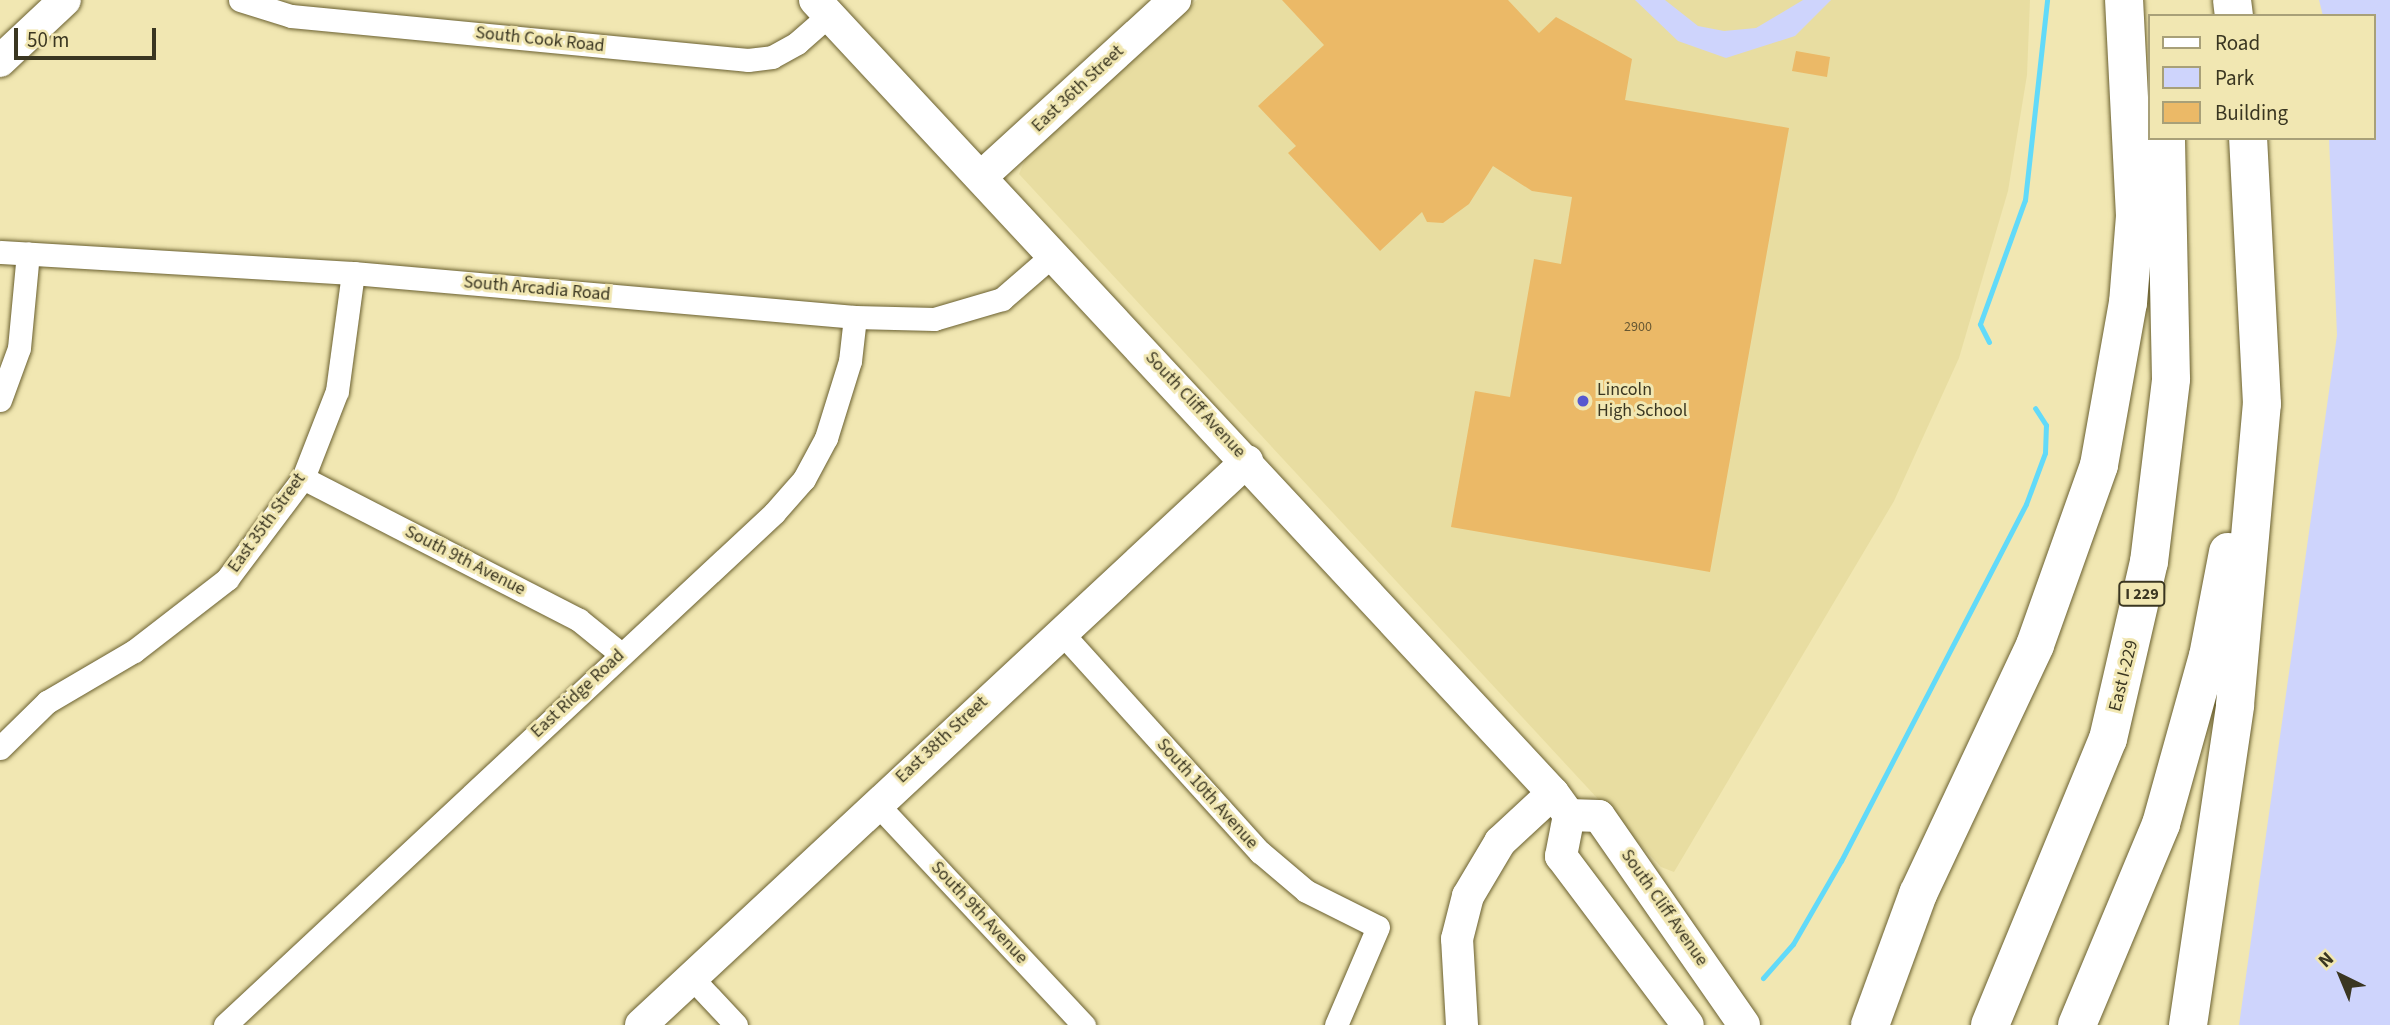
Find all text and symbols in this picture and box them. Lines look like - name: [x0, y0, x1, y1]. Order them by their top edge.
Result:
- scale bar: [18, 14, 159, 58]
- legend: [2148, 14, 2376, 140]
- street label: South Cook Road: [474, 22, 606, 58]
- text: 50 m: [27, 25, 69, 55]
- text: Road: [2215, 28, 2260, 58]
- street label: East 36th Street: [1028, 41, 1128, 137]
- text: Park: [2215, 63, 2254, 93]
- text: Building: [2215, 98, 2288, 128]
- street label: South Arcadia Road: [463, 272, 611, 306]
- house number: 2900: [1624, 319, 1652, 335]
- street label: South Cliff Avenue: [1140, 347, 1250, 463]
- place label: Lincoln High School: [1597, 380, 1687, 422]
- marker: Lincoln High School: [1575, 393, 1591, 409]
- street label: East 35th Street: [224, 469, 310, 577]
- street label: South 9th Avenue: [401, 521, 529, 601]
- road number: I 229: [2118, 582, 2166, 607]
- street label: East I-229: [2105, 638, 2143, 714]
- street label: East Ridge Road: [527, 645, 629, 743]
- street label: East 38th Street: [892, 692, 992, 788]
- street label: South 10th Avenue: [1152, 734, 1262, 854]
- street label: South Cliff Avenue: [1616, 846, 1712, 970]
- street label: South 9th Avenue: [926, 857, 1032, 969]
- north arrow: [2306, 941, 2376, 1011]
- text: N: [2313, 946, 2340, 974]

